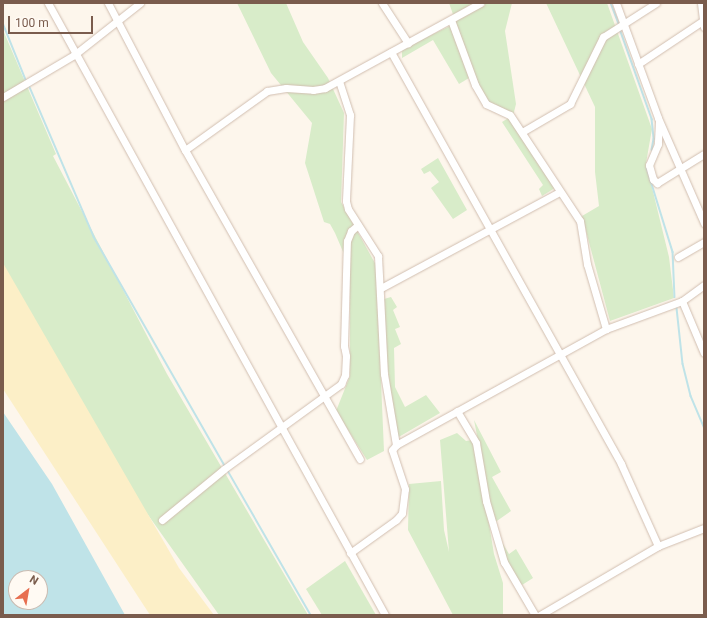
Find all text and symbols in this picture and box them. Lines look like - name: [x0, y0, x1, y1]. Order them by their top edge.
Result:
- scale bar: [10, 8, 95, 34]
- text: 100 m: [15, 16, 49, 30]
- north arrow: [8, 570, 48, 610]
- text: N: [27, 573, 41, 588]

